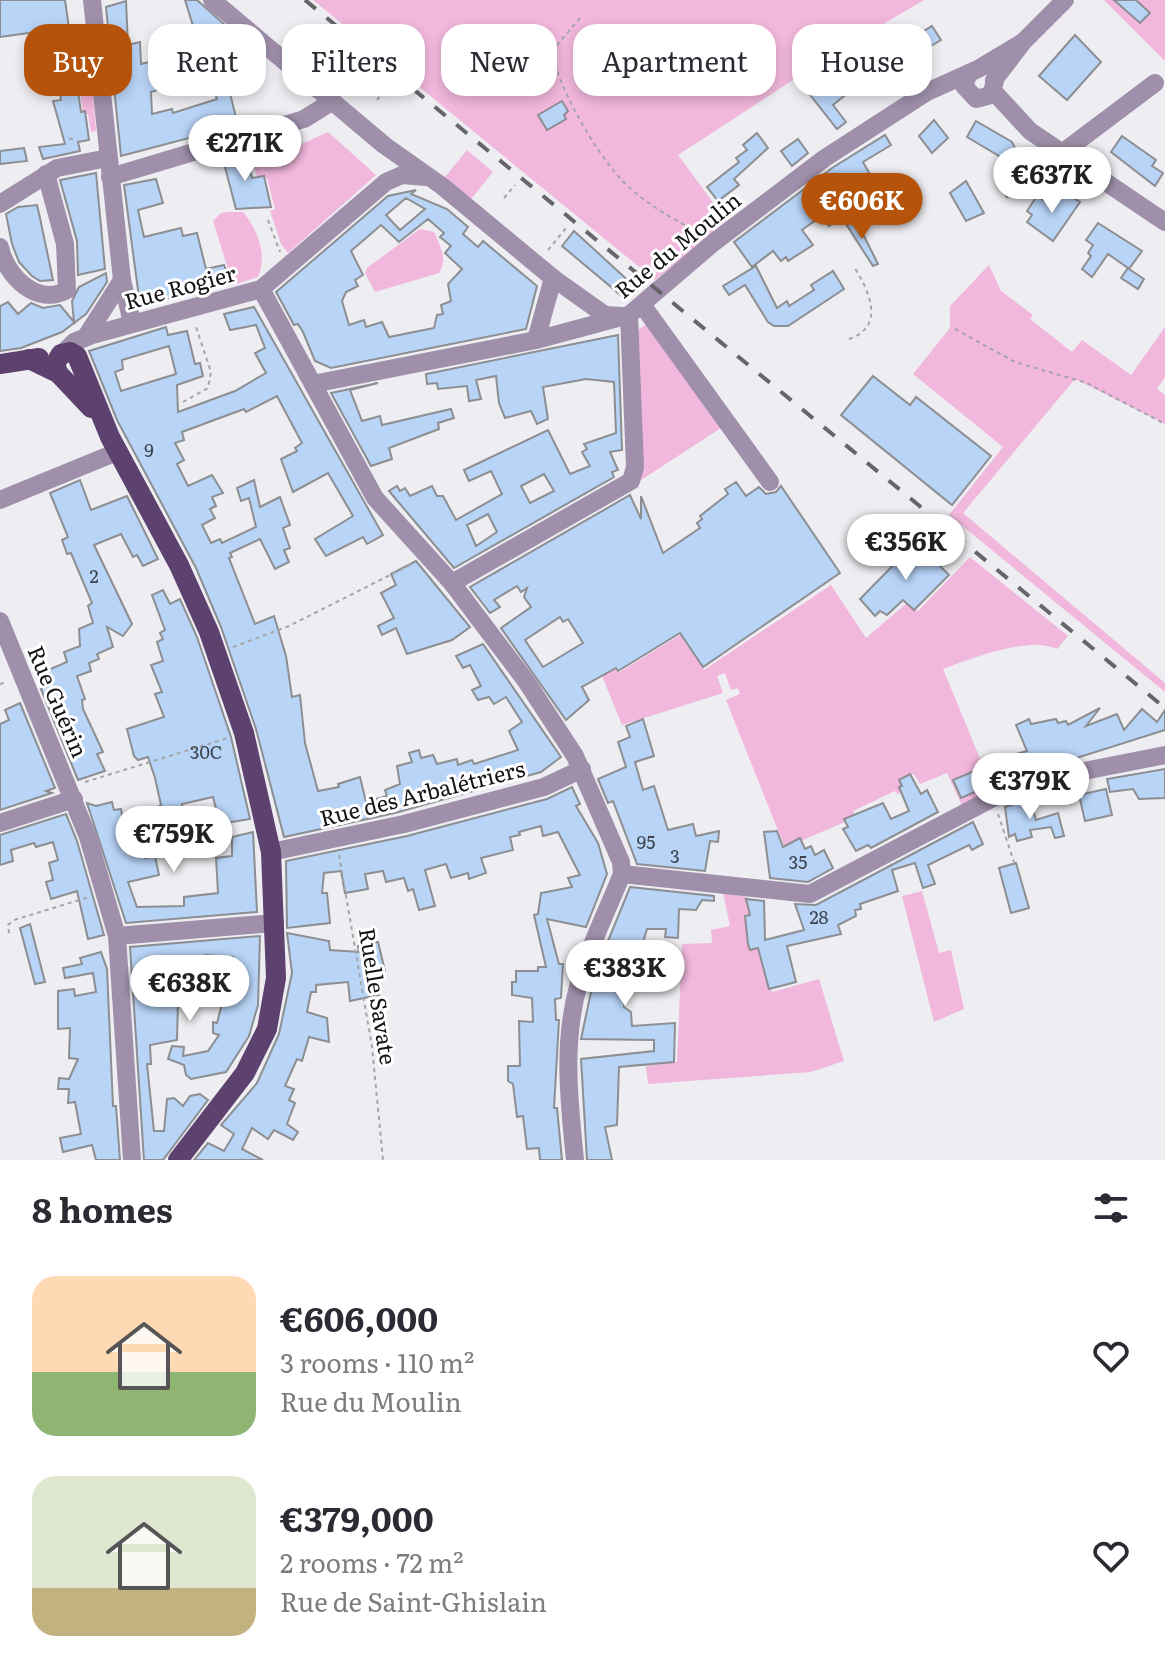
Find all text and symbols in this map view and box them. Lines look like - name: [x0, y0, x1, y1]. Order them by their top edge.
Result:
- chip: Buy: [24, 24, 132, 96]
- chip: Rent: [148, 24, 266, 96]
- chip: Filters: [282, 24, 425, 96]
- chip: New: [441, 24, 557, 96]
- chip: Apartment: [573, 24, 776, 96]
- chip: House: [792, 24, 932, 96]
- pin: €271K: [189, 115, 301, 183]
- text: €271K: [206, 121, 284, 160]
- pin: €637K: [996, 147, 1108, 215]
- text: €637K: [1011, 153, 1093, 192]
- pin: €606K: [806, 173, 918, 241]
- text: €606K: [820, 179, 904, 218]
- street label: Rue du Moulin: [607, 183, 747, 305]
- street label: Rue Rogier: [121, 255, 240, 317]
- house number: 9: [144, 436, 154, 463]
- pin: €356K: [850, 514, 962, 582]
- text: €356K: [865, 520, 947, 559]
- house number: 2: [89, 562, 99, 589]
- street label: Rue Guérin: [21, 640, 97, 762]
- house number: 30C: [190, 738, 222, 765]
- street label: Rue des Arbalétriers: [316, 751, 528, 833]
- pin: €379K: [974, 753, 1086, 821]
- text: €379K: [989, 759, 1071, 798]
- pin: €759K: [118, 806, 230, 874]
- text: €759K: [133, 812, 215, 851]
- house number: 95: [637, 828, 655, 855]
- house number: 3: [670, 842, 680, 869]
- house number: 35: [789, 848, 807, 875]
- house number: 28: [809, 903, 829, 930]
- street label: Ruelle Savate: [352, 925, 406, 1067]
- pin: €383K: [569, 940, 681, 1008]
- text: €383K: [584, 946, 666, 985]
- pin: €638K: [134, 955, 246, 1023]
- text: €638K: [148, 961, 232, 1000]
- text: 8 homes: [32, 1183, 173, 1233]
- icon: filters: [1089, 1186, 1133, 1230]
- text: €606,000: [280, 1292, 438, 1342]
- icon: home: [96, 1308, 192, 1404]
- icon: heart: [1089, 1334, 1133, 1378]
- text: 3 rooms · 110 m²: [280, 1342, 474, 1381]
- text: Rue du Moulin: [280, 1381, 462, 1420]
- text: €379,000: [280, 1492, 434, 1542]
- icon: home: [96, 1508, 192, 1604]
- icon: heart: [1089, 1534, 1133, 1578]
- text: 2 rooms · 72 m²: [280, 1542, 464, 1581]
- text: Rue de Saint-Ghislain: [280, 1581, 547, 1620]

